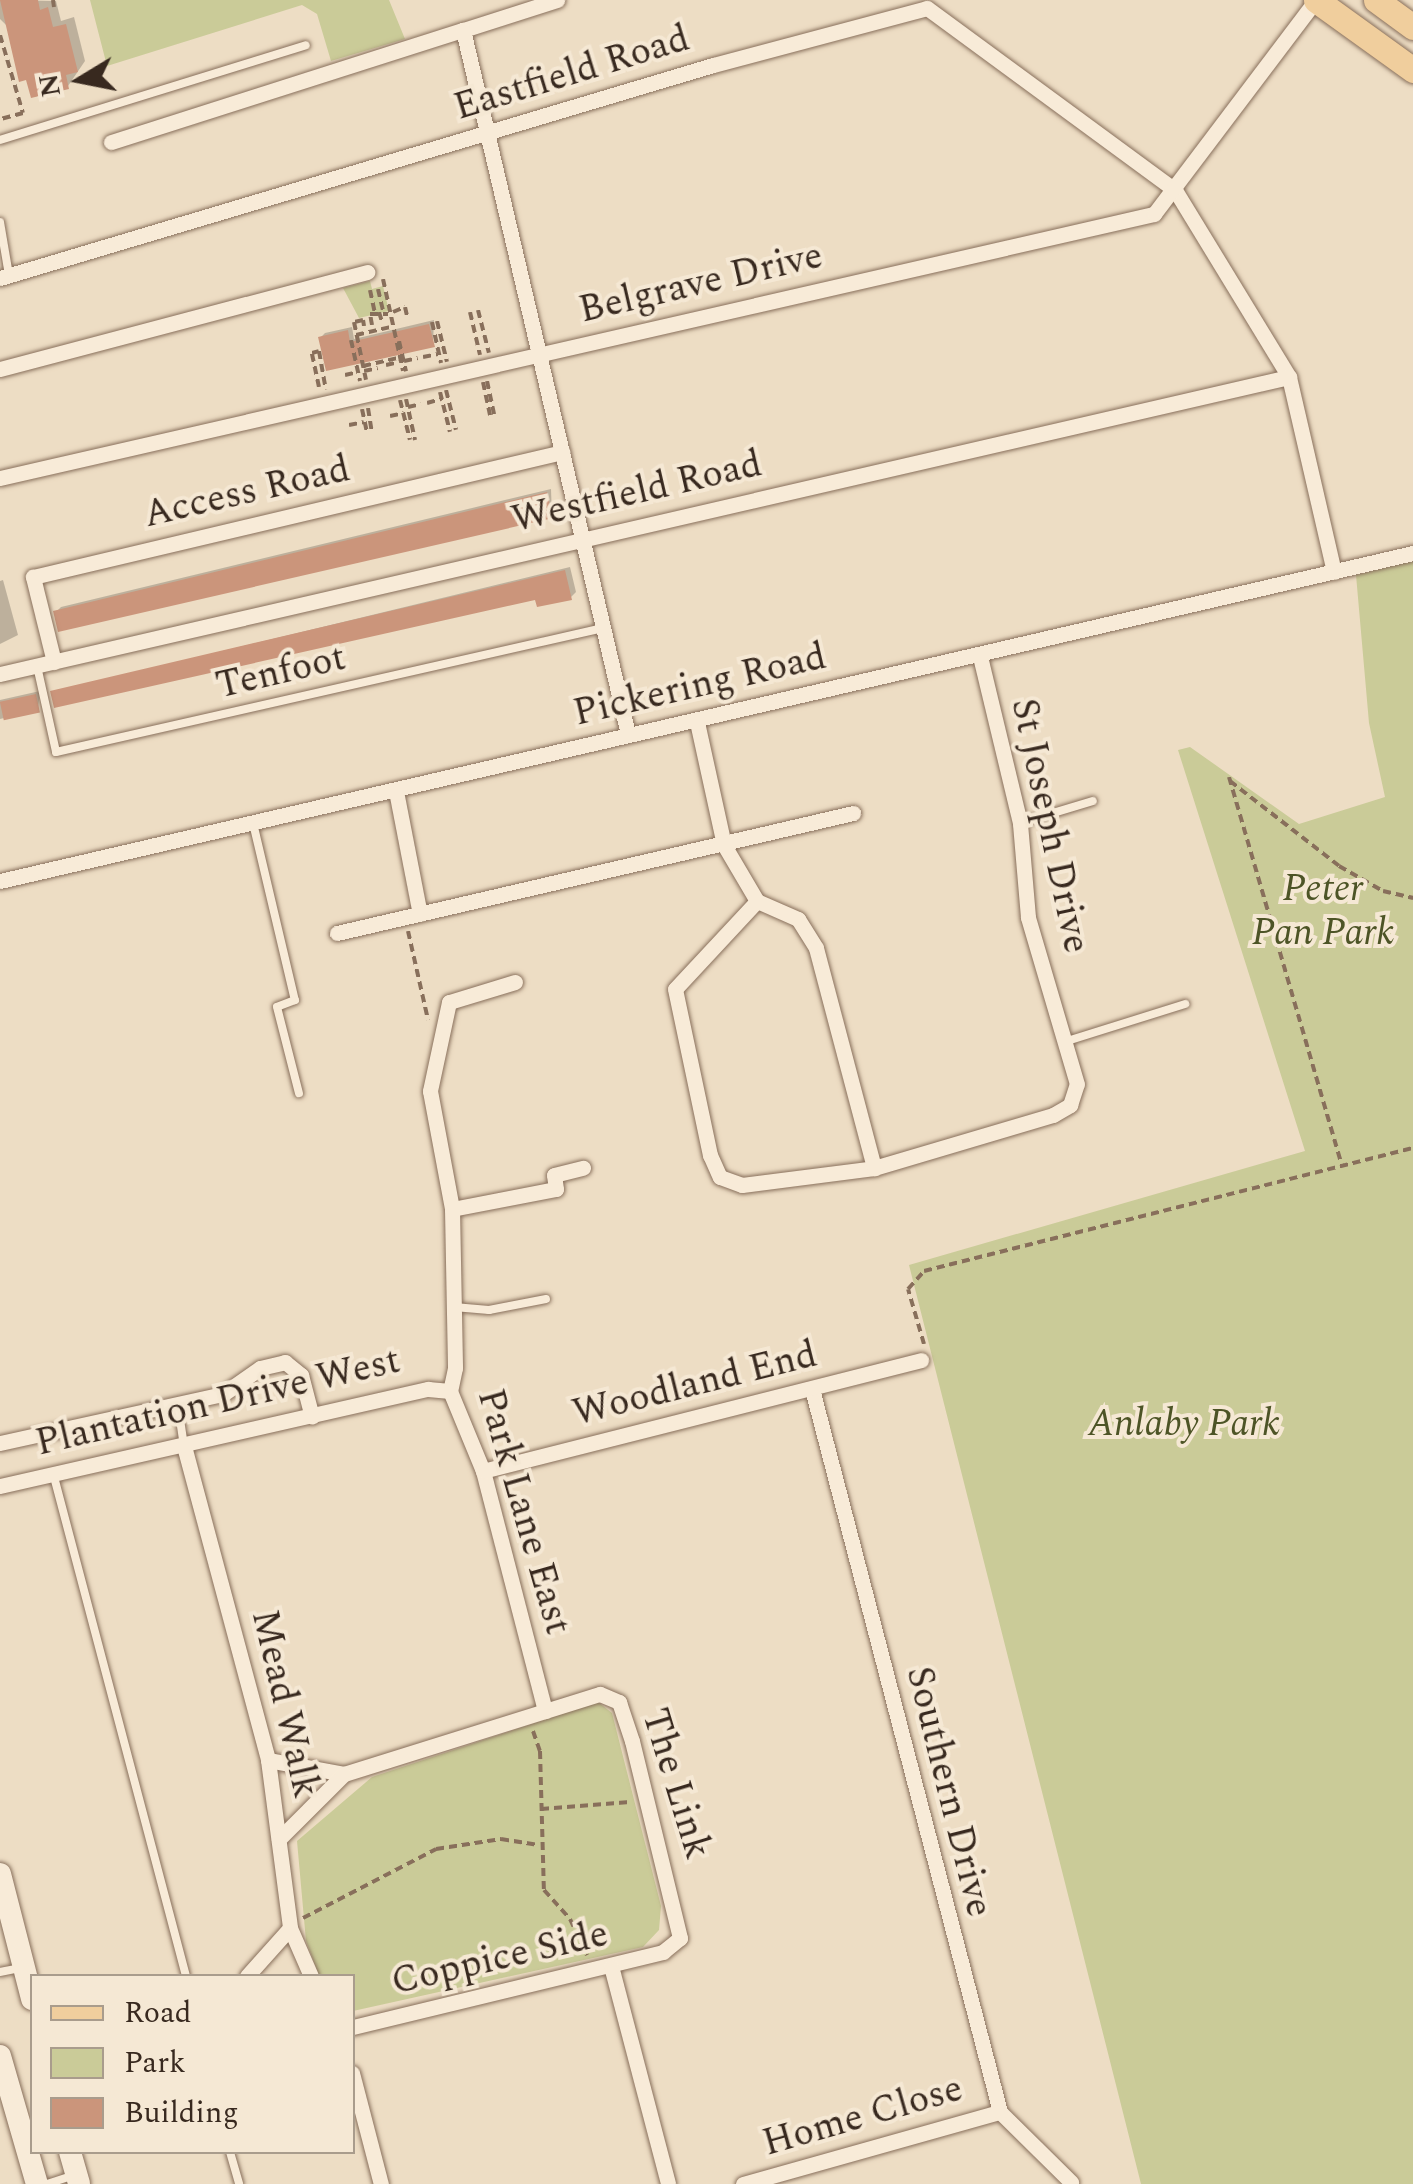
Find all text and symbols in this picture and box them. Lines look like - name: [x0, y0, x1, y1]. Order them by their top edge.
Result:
- street label: Eastfield Road: [449, 17, 695, 131]
- north arrow: [30, 30, 130, 130]
- text: N: [27, 70, 73, 100]
- street label: Belgrave Drive: [575, 234, 827, 334]
- street label: Westfield Road: [508, 442, 766, 544]
- street label: Access Road: [139, 447, 355, 539]
- street label: Pickering Road: [569, 635, 831, 737]
- street label: Tenfoot: [212, 636, 350, 710]
- street label: St Joseph Drive: [1000, 695, 1098, 957]
- park label: Peter Pan Park: [1252, 867, 1394, 956]
- street label: Woodland End: [568, 1333, 822, 1437]
- street label: Plantation Drive West: [31, 1339, 405, 1467]
- street label: Park Lane East: [466, 1384, 580, 1640]
- park label: Anlaby Park: [1088, 1402, 1280, 1448]
- street label: Mead Walk: [240, 1606, 328, 1802]
- street label: Southern Drive: [895, 1662, 1001, 1922]
- street label: The Link: [631, 1703, 719, 1865]
- street label: Coppice Side: [387, 1912, 613, 2006]
- legend: [30, 1974, 355, 2154]
- text: Road: [124, 1990, 192, 2036]
- text: Park: [124, 2040, 186, 2086]
- street label: Home Close: [758, 2067, 968, 2167]
- text: Building: [124, 2090, 239, 2136]

